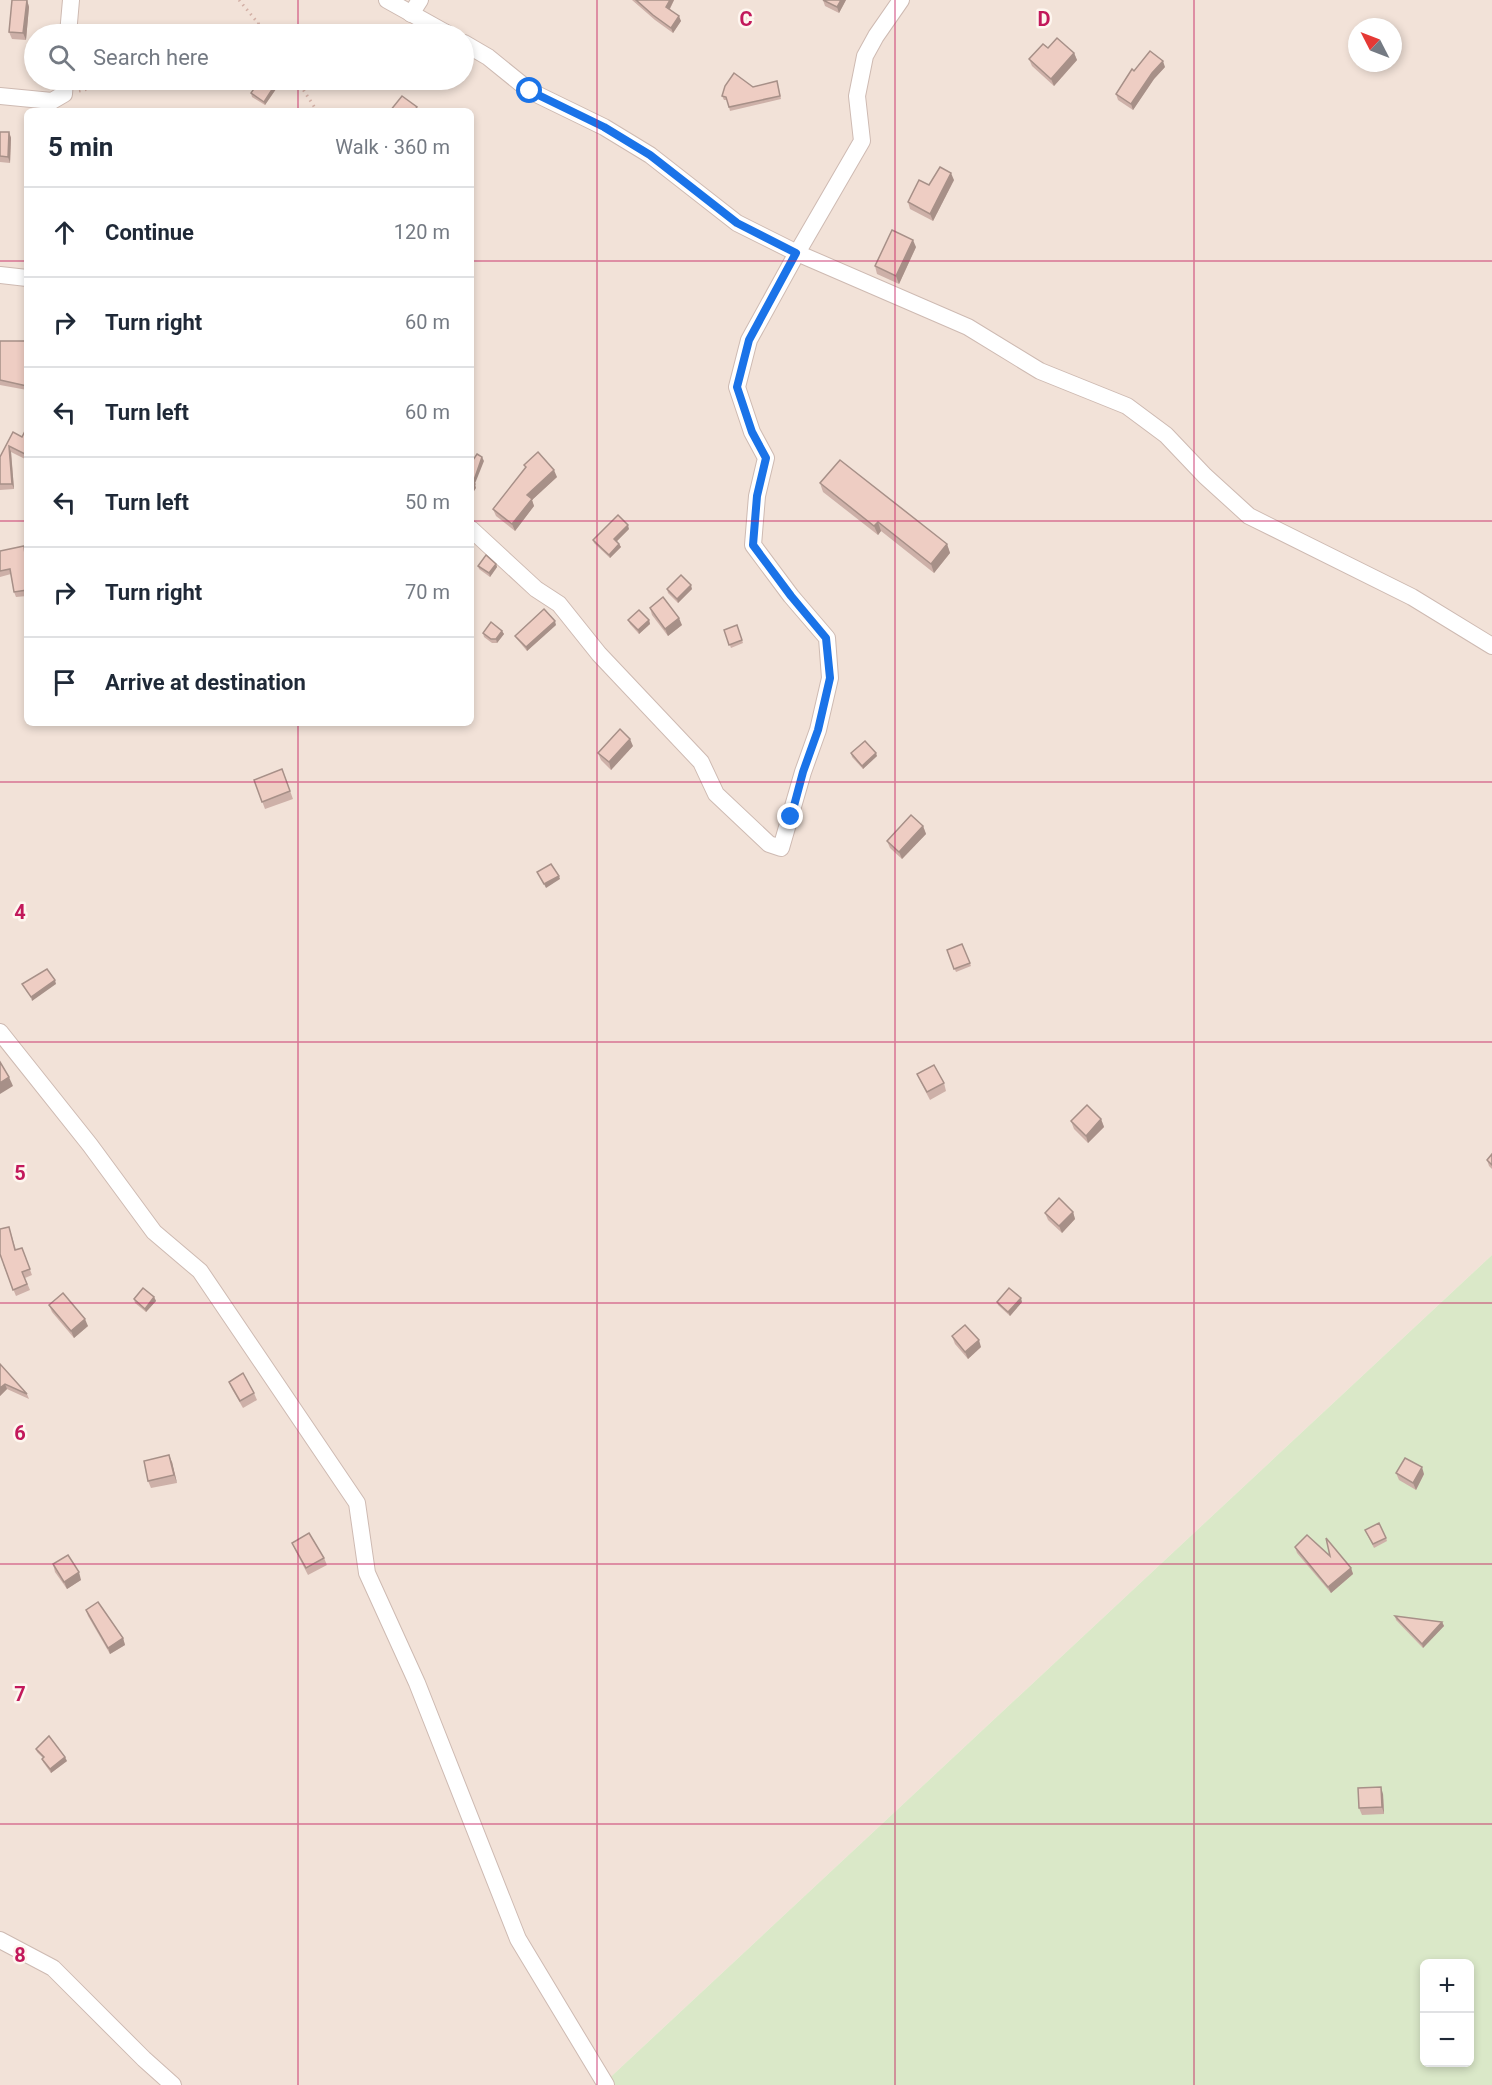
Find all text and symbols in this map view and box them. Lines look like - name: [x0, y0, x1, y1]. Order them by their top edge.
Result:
- text: C: [739, 7, 753, 31]
- text: D: [1038, 7, 1051, 31]
- north arrow: [1348, 18, 1402, 72]
- search box: [24, 24, 474, 90]
- icon: search: [45, 41, 78, 74]
- text: Search here: [93, 45, 209, 70]
- route start: [516, 77, 542, 103]
- text: 5 min: [48, 132, 113, 162]
- text: Walk · 360 m: [335, 135, 450, 159]
- icon: ahead: [48, 216, 81, 249]
- text: Continue: [105, 220, 194, 245]
- text: 120 m: [394, 220, 450, 244]
- icon: right: [48, 306, 81, 339]
- text: Turn right: [105, 310, 202, 335]
- text: 60 m: [405, 310, 450, 334]
- icon: left: [48, 396, 81, 429]
- text: Turn left: [105, 400, 189, 425]
- text: 60 m: [405, 400, 450, 424]
- icon: left: [48, 486, 81, 519]
- text: Turn left: [105, 490, 189, 515]
- text: 50 m: [405, 490, 450, 514]
- icon: right: [48, 576, 81, 609]
- text: Turn right: [105, 580, 202, 605]
- text: 70 m: [405, 580, 450, 604]
- icon: arrive: [48, 666, 81, 699]
- text: Arrive at destination: [105, 670, 306, 695]
- route end: [777, 803, 803, 829]
- text: 4: [14, 900, 26, 924]
- text: 5: [14, 1161, 26, 1185]
- text: 6: [14, 1421, 26, 1445]
- text: 7: [14, 1682, 26, 1706]
- text: 8: [14, 1943, 26, 1967]
- map controls: [1420, 1959, 1474, 2067]
- button: +: [1420, 1959, 1474, 2013]
- button: −: [1420, 2013, 1474, 2067]

